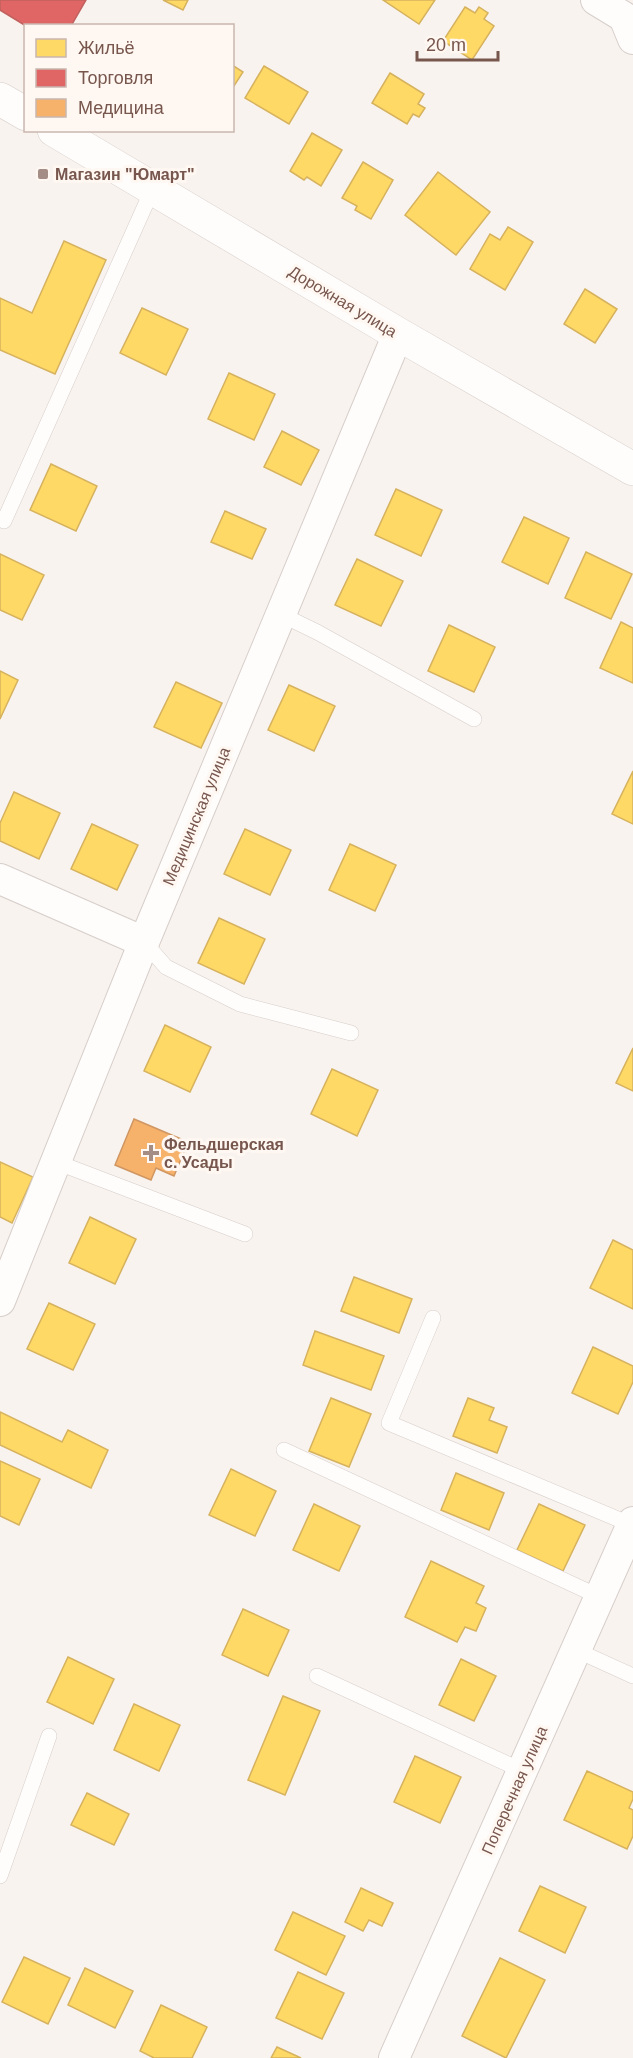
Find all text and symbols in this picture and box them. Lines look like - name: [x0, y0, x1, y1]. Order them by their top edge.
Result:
- legend: [24, 24, 234, 132]
- scale bar: [417, 24, 498, 62]
- text: 20 m: [426, 35, 466, 55]
- text: Жильё: [78, 38, 135, 58]
- text: Торговля: [78, 68, 153, 88]
- text: Медицина: [78, 98, 165, 118]
- place label: Магазин "Юмарт": [55, 166, 195, 183]
- marker: Магазин "Юмарт": [36, 167, 50, 181]
- street label: Дорожная улица: [286, 262, 400, 340]
- street label: Медицинская улица: [160, 744, 233, 888]
- place label: Фельдшерская с. Усады: [164, 1136, 284, 1171]
- marker: Фельдшерская с. Усады: [142, 1144, 160, 1162]
- street label: Поперечная улица: [479, 1723, 550, 1857]

